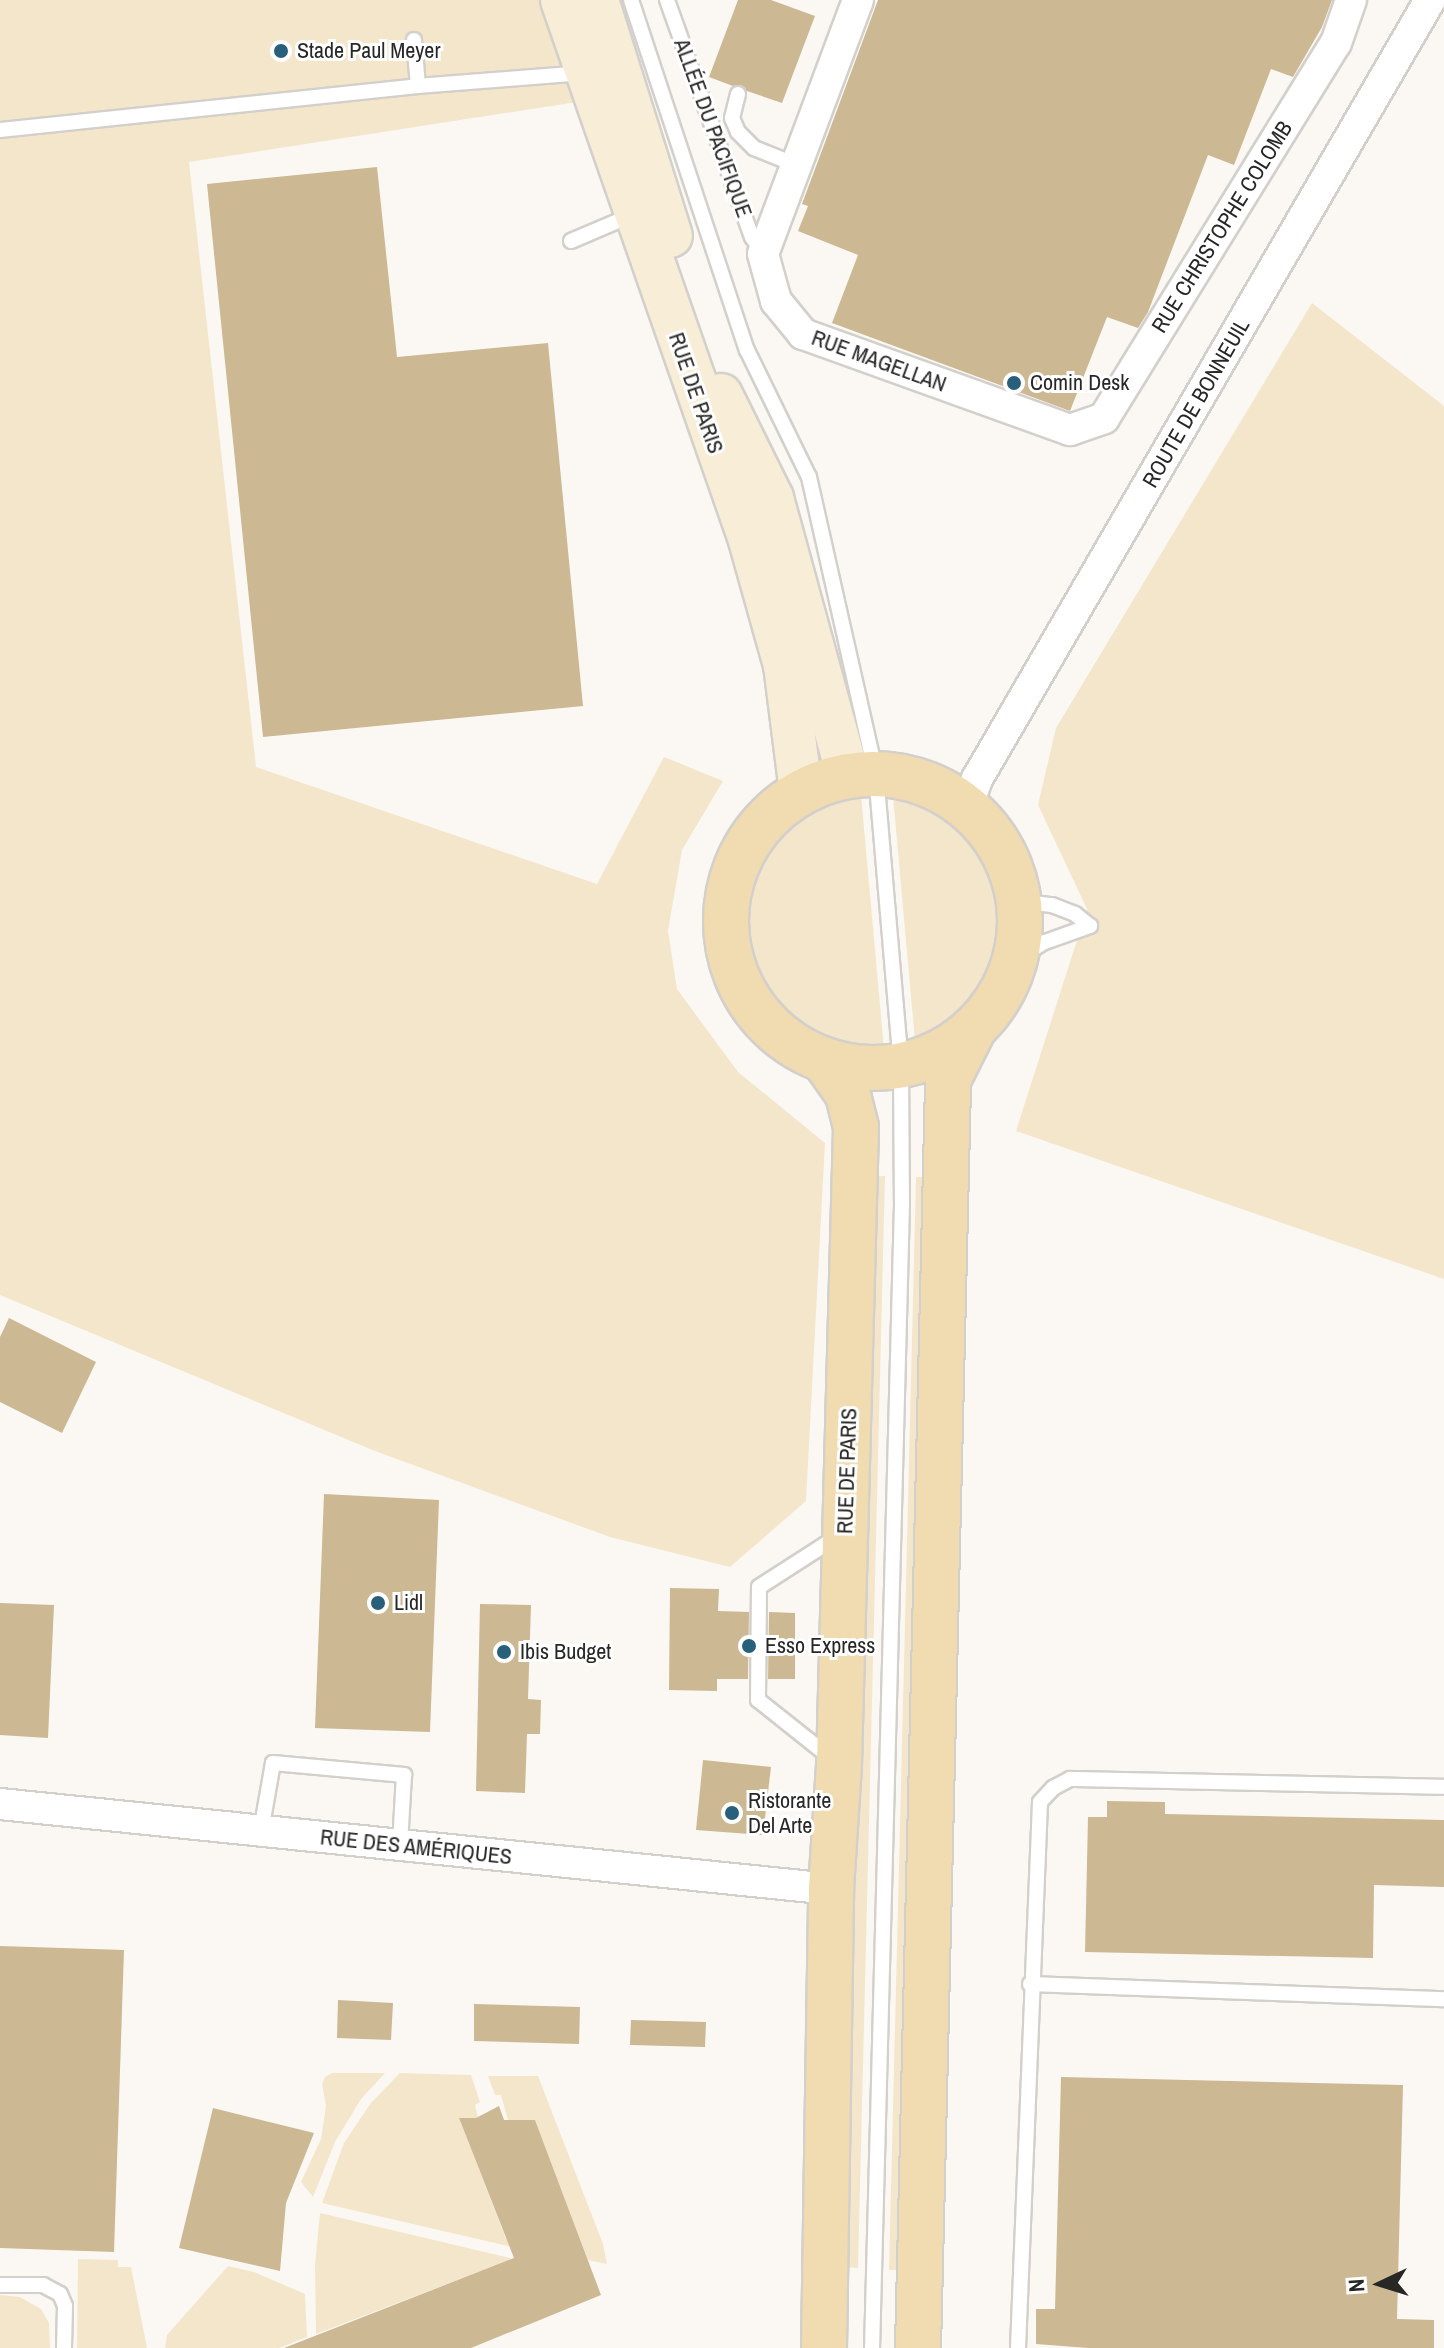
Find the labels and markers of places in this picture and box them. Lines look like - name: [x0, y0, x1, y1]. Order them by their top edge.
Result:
- place label: Stade Paul Meyer: [297, 38, 440, 64]
- marker: Stade Paul Meyer: [272, 42, 290, 60]
- place label: Comin Desk: [1030, 370, 1129, 396]
- marker: Comin Desk: [1005, 374, 1023, 392]
- place label: Lidl: [394, 1590, 423, 1616]
- marker: Lidl: [369, 1594, 387, 1612]
- place label: Esso Express: [765, 1633, 875, 1659]
- marker: Esso Express: [740, 1637, 758, 1655]
- place label: Ibis Budget: [520, 1639, 611, 1665]
- marker: Ibis Budget: [495, 1643, 513, 1661]
- place label: Ristorante Del Arte: [748, 1787, 831, 1838]
- marker: Ristorante Del Arte: [723, 1804, 741, 1822]

